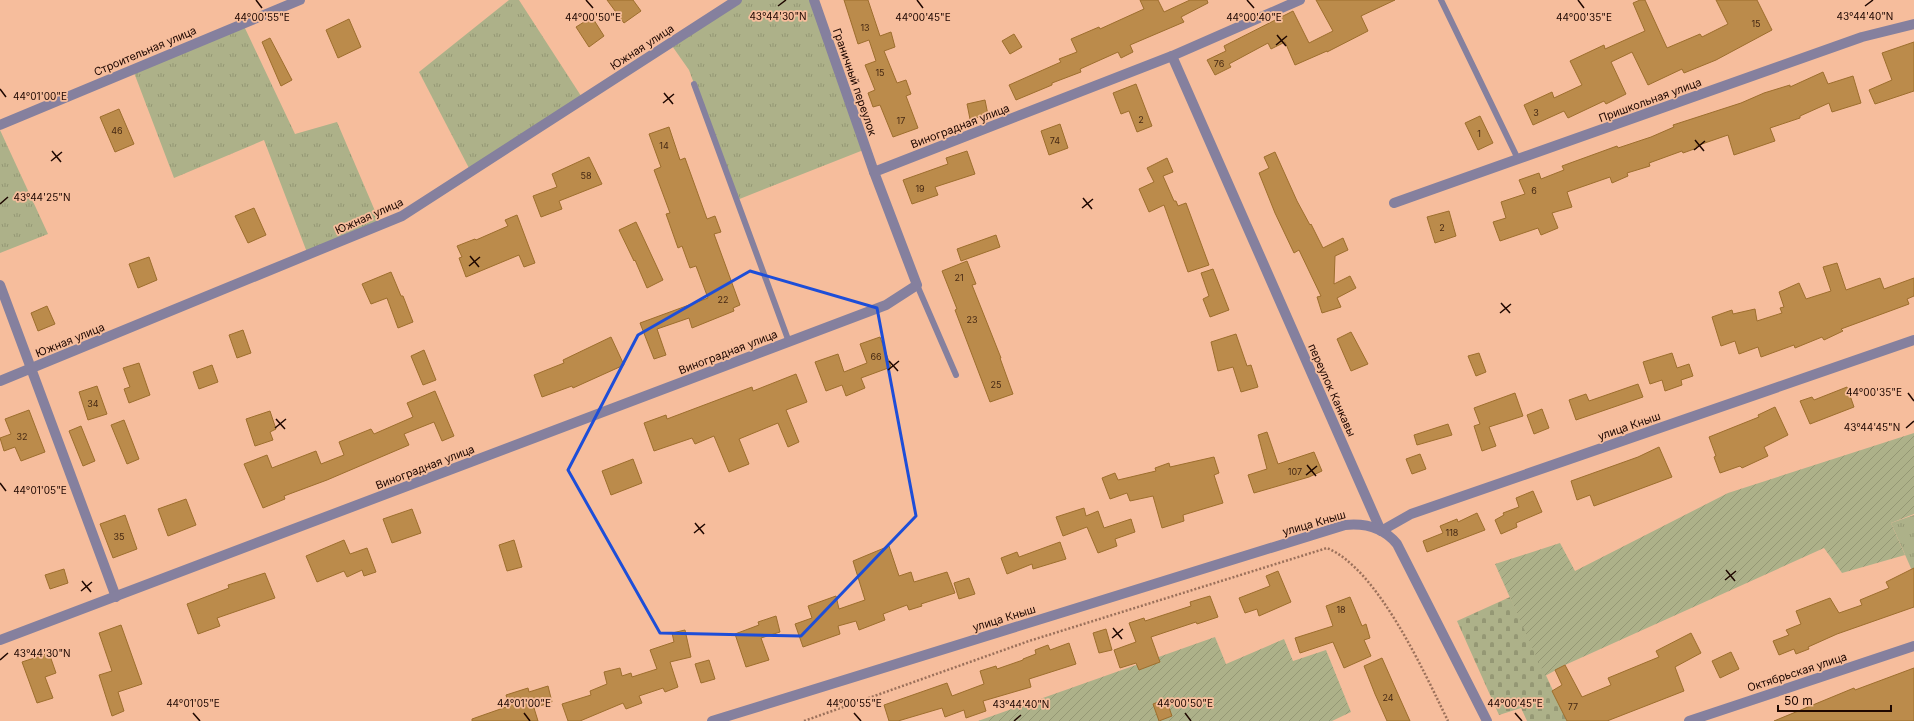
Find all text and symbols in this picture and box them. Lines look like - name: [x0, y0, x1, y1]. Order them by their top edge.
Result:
- text: 43°44'30"N: [749, 10, 807, 22]
- text: 43°44'40"N: [1837, 10, 1893, 22]
- text: 44°00'55"E: [234, 11, 290, 23]
- text: 44°00'50"E: [565, 11, 621, 23]
- text: 44°00'45"E: [895, 11, 951, 23]
- text: 44°00'40"E: [1226, 11, 1282, 23]
- text: 44°00'35"E: [1556, 11, 1612, 23]
- house number: 15: [1751, 18, 1761, 29]
- street label: Южная улица: [607, 21, 677, 73]
- house number: 13: [860, 22, 870, 33]
- street label: Строительная улица: [92, 23, 198, 79]
- street label: Граничный переулок: [830, 26, 880, 138]
- house number: 76: [1214, 58, 1225, 69]
- house number: 15: [875, 67, 885, 78]
- street label: Пришкольная улица: [1597, 75, 1703, 125]
- text: 44°01'00"E: [13, 90, 67, 102]
- street label: Виноградная улица: [909, 101, 1011, 151]
- house number: 3: [1533, 107, 1539, 118]
- house number: 2: [1138, 114, 1144, 125]
- house number: 17: [897, 115, 905, 126]
- house number: 46: [111, 125, 123, 136]
- house number: 1: [1477, 128, 1481, 139]
- house number: 74: [1050, 135, 1060, 146]
- house number: 14: [659, 140, 669, 151]
- house number: 58: [580, 170, 592, 181]
- house number: 19: [915, 183, 925, 194]
- house number: 6: [1531, 185, 1537, 196]
- text: 43°44'25"N: [14, 191, 70, 203]
- street label: Южная улица: [333, 195, 405, 237]
- house number: 2: [1439, 222, 1445, 233]
- house number: 21: [954, 272, 964, 283]
- house number: 22: [718, 294, 728, 305]
- house number: 23: [966, 314, 978, 325]
- street label: Южная улица: [33, 320, 107, 360]
- street label: Виноградная улица: [677, 327, 779, 377]
- street label: переулок Канкавы: [1305, 341, 1359, 439]
- house number: 66: [870, 351, 882, 362]
- house number: 25: [991, 379, 1001, 390]
- text: 44°00'35"E: [1846, 386, 1902, 398]
- house number: 34: [87, 398, 99, 409]
- street label: улица Кныш: [1596, 409, 1662, 443]
- text: 43°44'45"N: [1844, 421, 1900, 433]
- house number: 32: [16, 431, 28, 442]
- street label: Виноградная улица: [374, 442, 476, 492]
- house number: 107: [1288, 466, 1302, 477]
- text: 44°01'05"E: [13, 484, 67, 496]
- street label: улица Кныш: [1281, 507, 1347, 539]
- house number: 118: [1446, 527, 1459, 538]
- house number: 35: [113, 531, 125, 542]
- street label: улица Кныш: [971, 602, 1037, 634]
- house number: 18: [1336, 604, 1346, 615]
- text: 43°44'30"N: [13, 647, 71, 659]
- street label: Октябрьская улица: [1745, 649, 1849, 695]
- scale bar: [1778, 687, 1891, 713]
- house number: 24: [1382, 692, 1394, 703]
- text: 50 m: [1784, 693, 1813, 708]
- text: 44°01'05"E: [166, 697, 220, 709]
- text: 44°01'00"E: [497, 697, 551, 709]
- text: 44°00'55"E: [826, 697, 882, 709]
- text: 44°00'50"E: [1157, 697, 1213, 709]
- text: 44°00'45"E: [1487, 697, 1543, 709]
- text: 43°44'40"N: [993, 698, 1049, 710]
- house number: 77: [1568, 701, 1578, 712]

